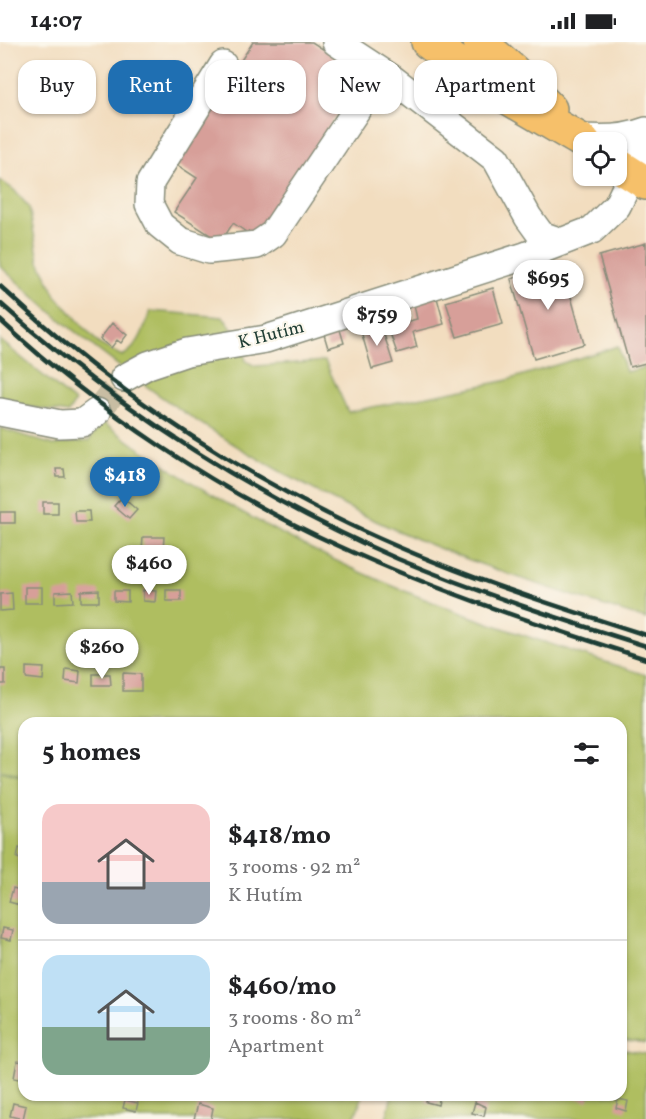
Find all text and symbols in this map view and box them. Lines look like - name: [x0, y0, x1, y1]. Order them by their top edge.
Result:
- text: 14:07: [30, 6, 83, 37]
- chip: Buy: [18, 60, 96, 114]
- chip: Rent: [108, 60, 193, 114]
- chip: Filters: [205, 60, 306, 114]
- chip: New: [318, 60, 402, 114]
- chip: Apartment: [414, 60, 557, 114]
- map controls: [573, 132, 627, 186]
- button: locate: [573, 132, 627, 186]
- pin: $695: [512, 260, 584, 311]
- text: $695: [527, 265, 569, 293]
- pin: $759: [341, 296, 413, 347]
- text: $759: [356, 301, 398, 329]
- street label: K Hutím: [236, 315, 307, 356]
- pin: $418: [89, 457, 161, 508]
- text: $418: [104, 462, 146, 490]
- pin: $460: [113, 545, 185, 596]
- text: $460: [126, 550, 172, 578]
- pin: $260: [66, 629, 138, 680]
- text: $260: [80, 634, 124, 662]
- text: 5 homes: [42, 735, 141, 771]
- icon: filters: [570, 737, 603, 770]
- text: $418/mo: [228, 818, 331, 854]
- icon: home: [90, 828, 162, 900]
- text: 3 rooms · 92 m²: [228, 854, 360, 882]
- text: K Hutím: [228, 882, 303, 910]
- text: $460/mo: [228, 969, 336, 1005]
- icon: home: [90, 979, 162, 1051]
- text: 3 rooms · 80 m²: [228, 1005, 361, 1033]
- text: Apartment: [228, 1033, 324, 1061]

